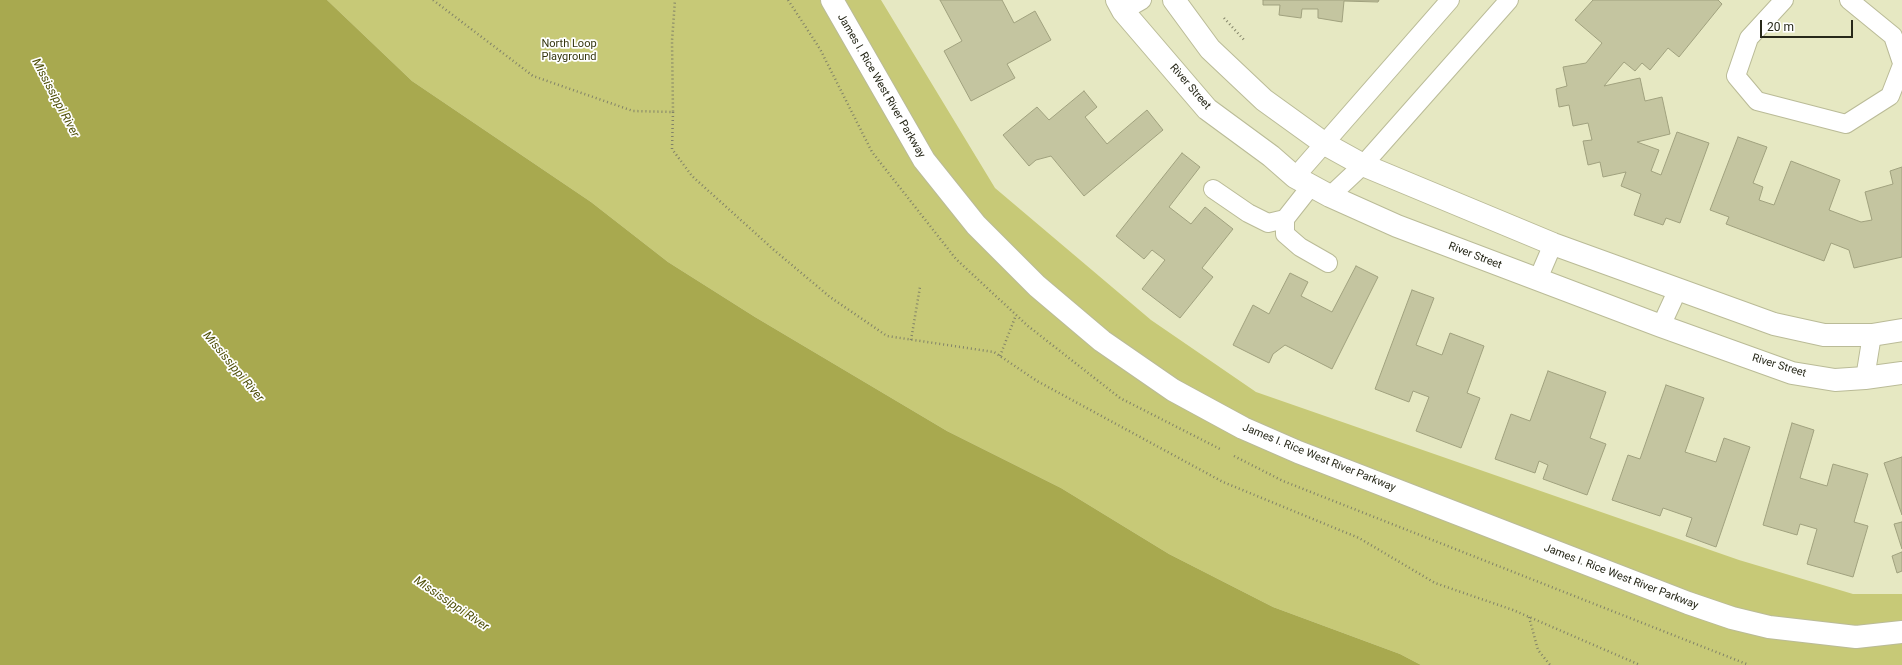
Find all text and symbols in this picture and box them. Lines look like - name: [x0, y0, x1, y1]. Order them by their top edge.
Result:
- street label: James I. Rice West River Parkway: [834, 12, 928, 160]
- scale bar: [1762, 12, 1855, 38]
- text: 20 m: [1767, 20, 1794, 34]
- park label: North Loop Playground: [541, 37, 597, 63]
- water label: Mississippi River: [28, 56, 82, 140]
- street label: River Street: [1167, 62, 1213, 112]
- street label: River Street: [1446, 240, 1504, 272]
- water label: Mississippi River: [199, 329, 267, 405]
- street label: River Street: [1750, 351, 1808, 381]
- street label: James I. Rice West River Parkway: [1240, 421, 1398, 495]
- street label: James I. Rice West River Parkway: [1542, 541, 1700, 613]
- water label: Mississippi River: [411, 574, 491, 634]

